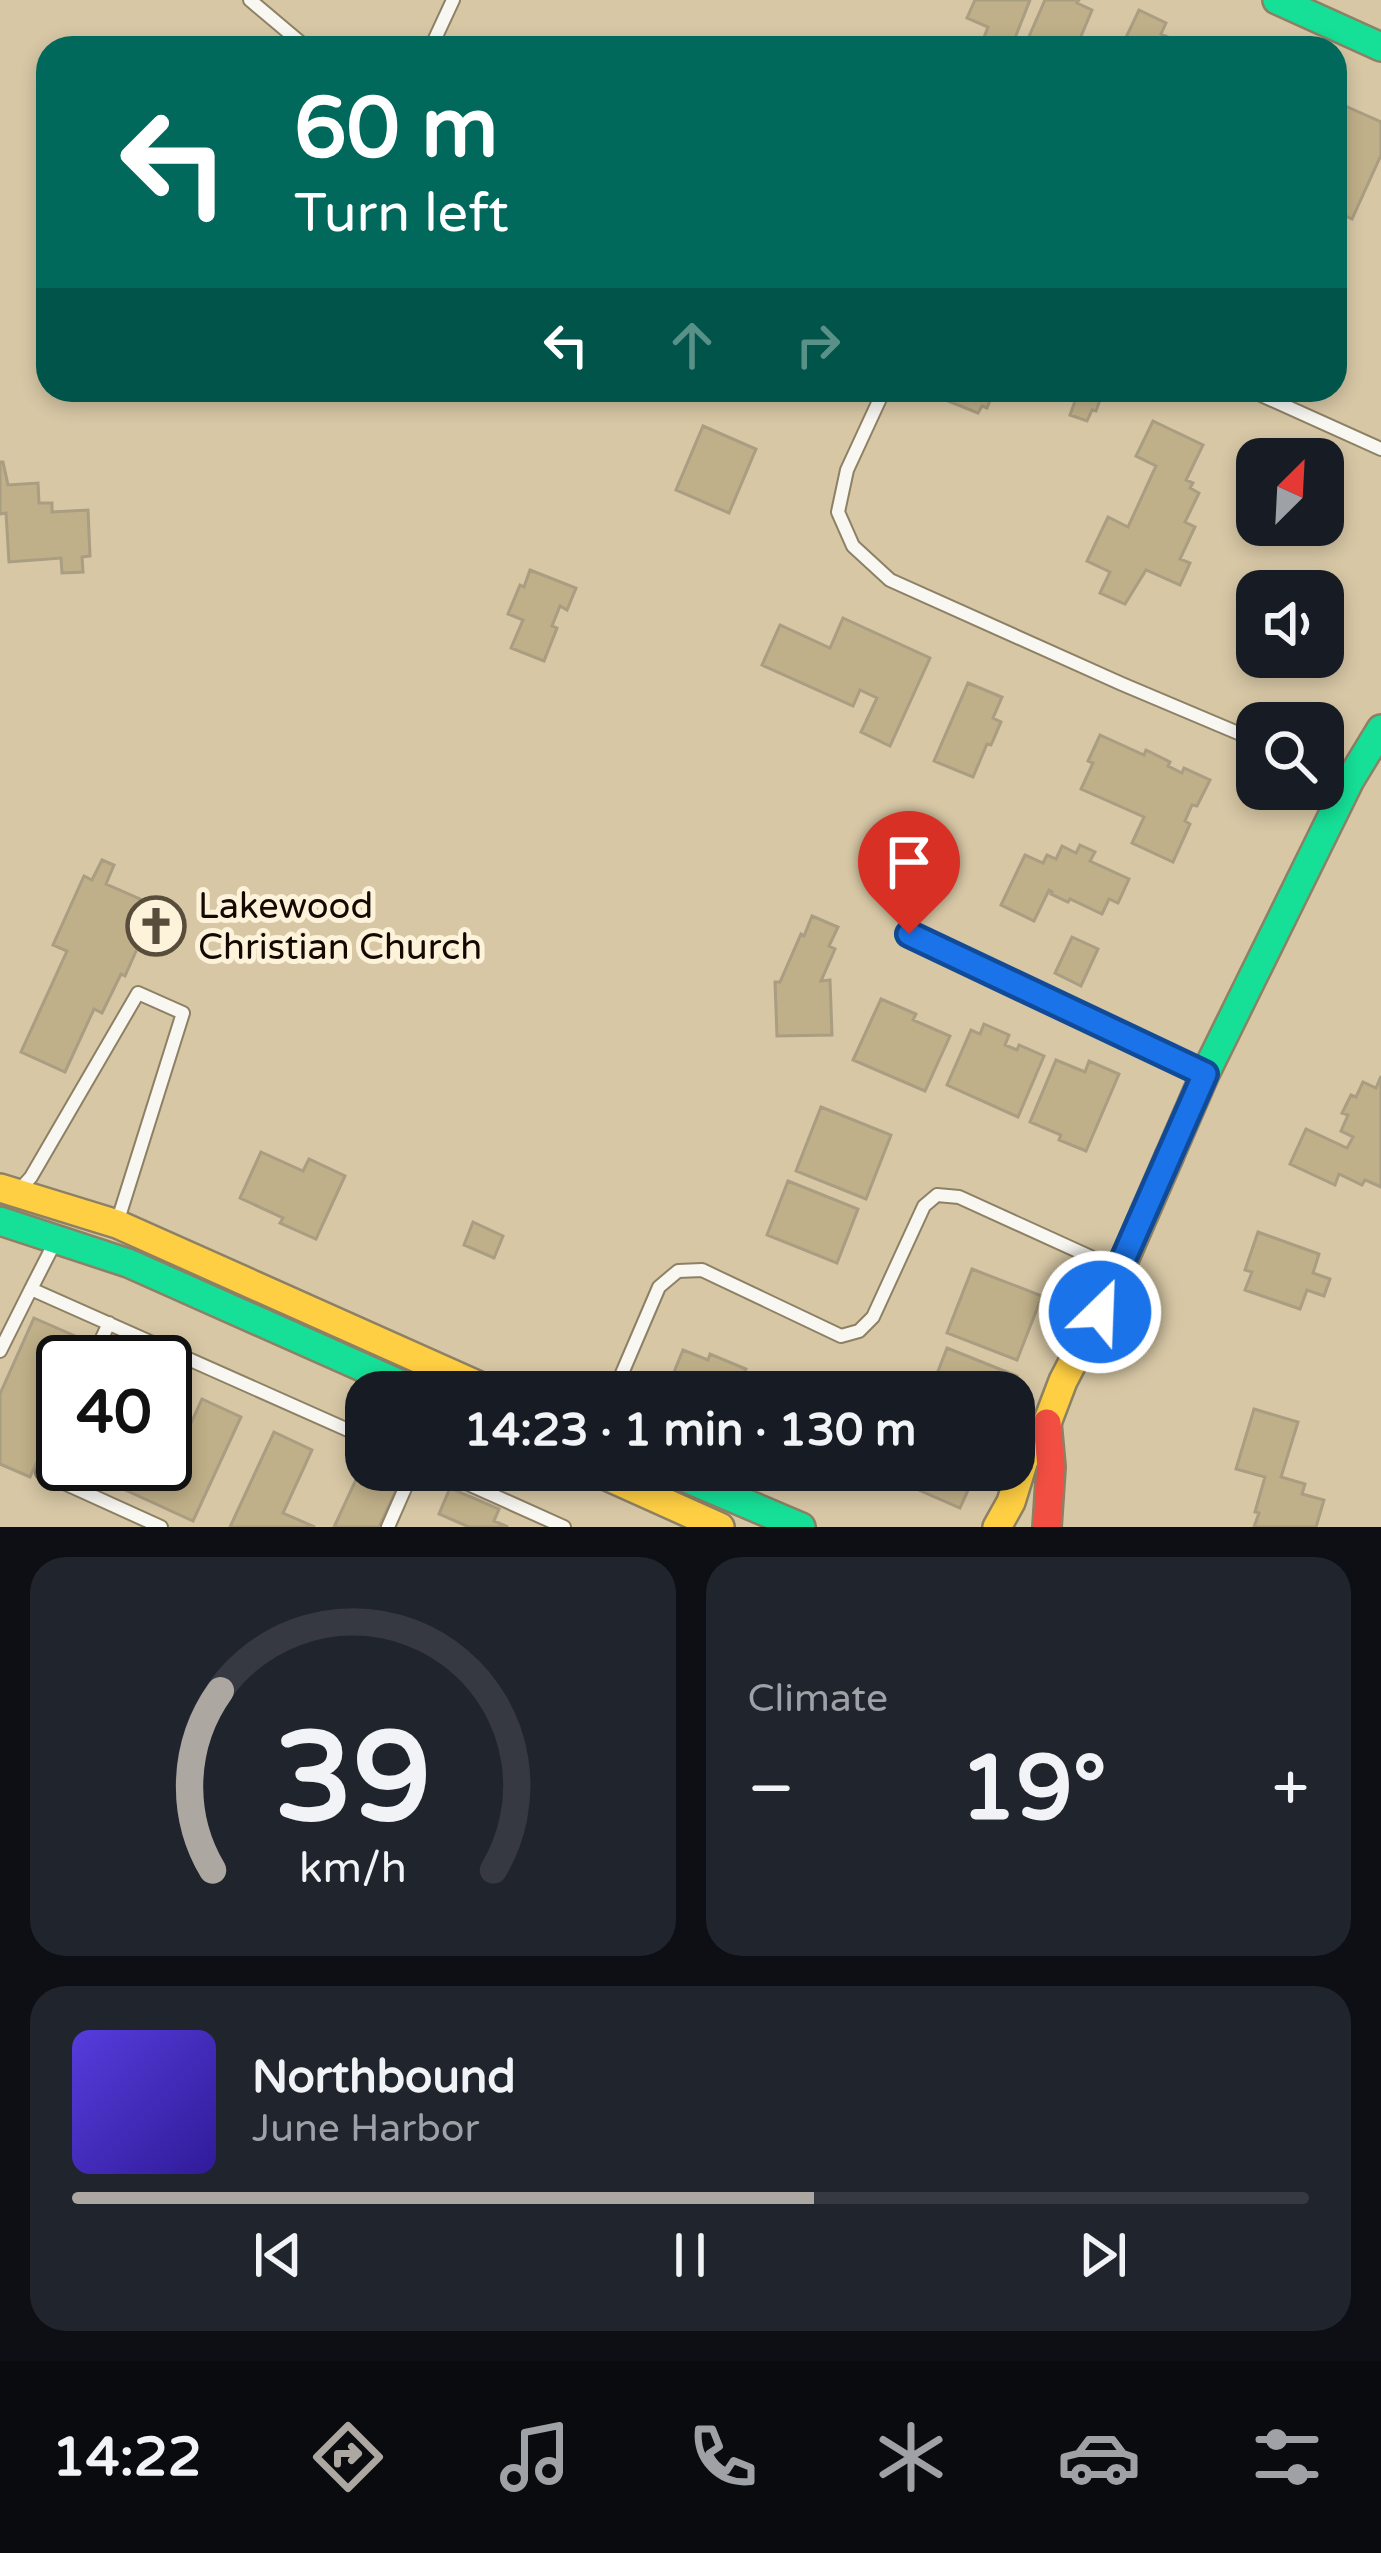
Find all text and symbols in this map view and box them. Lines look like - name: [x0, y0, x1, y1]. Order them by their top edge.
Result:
- text: 60 m: [294, 79, 498, 180]
- icon: left: [96, 84, 252, 240]
- text: Turn left: [294, 181, 509, 246]
- icon: left: [533, 312, 599, 378]
- icon: ahead: [659, 312, 725, 378]
- icon: right: [785, 312, 851, 378]
- north arrow: [1236, 438, 1344, 546]
- map controls: [1236, 438, 1344, 810]
- button: sound: [1236, 570, 1344, 678]
- button: search: [1236, 702, 1344, 810]
- pin: [858, 811, 960, 934]
- icon: arrive: [876, 829, 942, 895]
- place label: Lakewood Christian Church: [198, 885, 482, 969]
- church icon: Lakewood Christian Church: [125, 895, 187, 957]
- position arrow: [1037, 1249, 1163, 1375]
- speed limit sign: 40: [36, 1335, 192, 1491]
- text: 14:23 · 1 min · 130 m: [464, 1404, 916, 1458]
- text: Climate: [748, 1675, 888, 1722]
- text: 39: [274, 1704, 431, 1855]
- text: 19°: [960, 1735, 1107, 1844]
- text: −: [748, 1749, 795, 1829]
- text: +: [1272, 1749, 1309, 1829]
- text: km/h: [299, 1842, 407, 1893]
- text: Northbound: [252, 2051, 516, 2105]
- text: June Harbor: [252, 2105, 479, 2152]
- icon: previous: [245, 2222, 311, 2288]
- icon: pause: [657, 2222, 723, 2288]
- icon: next: [1070, 2222, 1136, 2288]
- icon: directions: [306, 2415, 390, 2499]
- icon: music: [493, 2415, 577, 2499]
- icon: phone: [681, 2415, 765, 2499]
- icon: climate: [869, 2415, 953, 2499]
- icon: car: [1057, 2415, 1141, 2499]
- icon: filters: [1245, 2415, 1329, 2499]
- text: 14:22: [52, 2425, 202, 2490]

